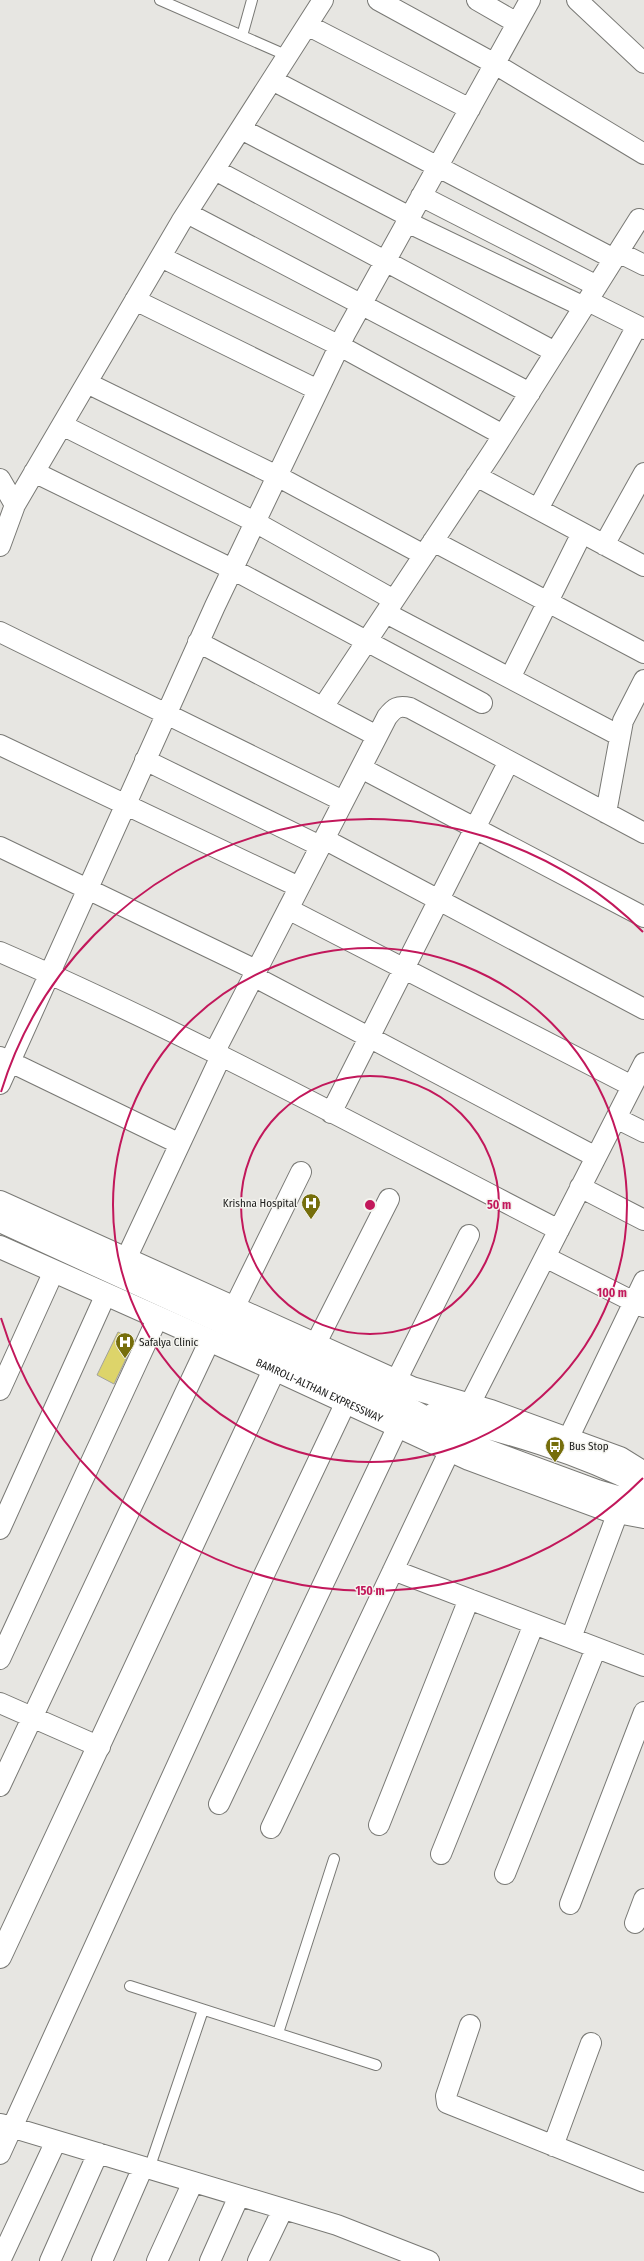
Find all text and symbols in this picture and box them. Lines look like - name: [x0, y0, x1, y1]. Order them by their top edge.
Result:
- hospital icon: Krishna Hospital: [300, 1192, 322, 1220]
- place label: Krishna Hospital: [223, 1197, 297, 1210]
- centre of rings: [363, 1198, 377, 1212]
- text: 50 m: [487, 1198, 511, 1212]
- text: 100 m: [597, 1286, 627, 1300]
- hospital icon: Safalya Clinic: [114, 1331, 136, 1359]
- place label: Safalya Clinic: [139, 1336, 199, 1349]
- street label: BAMROLI-ALTHAN EXPRESSWAY: [254, 1356, 385, 1425]
- bus stop icon: Bus Stop: [544, 1435, 566, 1463]
- place label: Bus Stop: [569, 1440, 609, 1453]
- text: 150 m: [355, 1584, 385, 1598]

